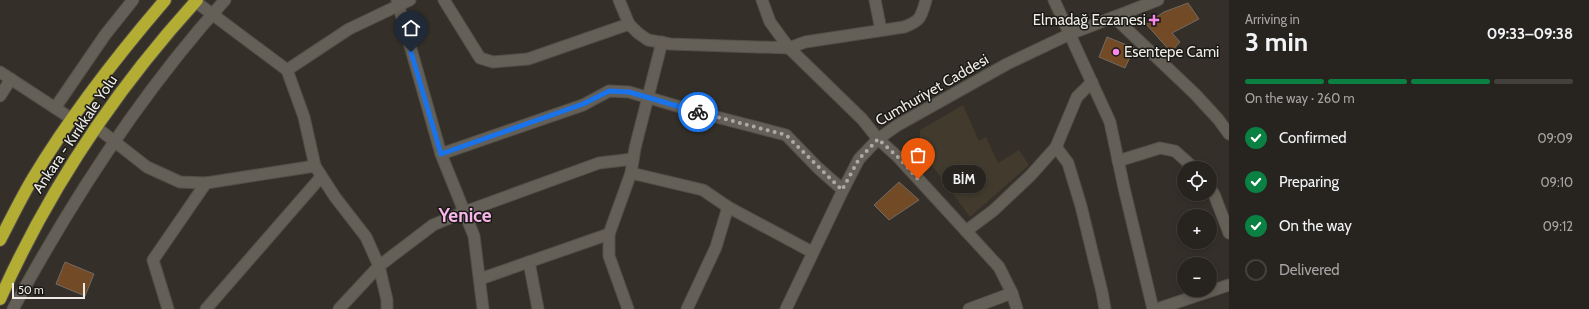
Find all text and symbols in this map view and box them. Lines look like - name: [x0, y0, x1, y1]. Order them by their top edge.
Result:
- pin: [394, 11, 428, 52]
- place label: Elmadağ Eczanesi: [1033, 11, 1146, 29]
- text: Arriving in: [1245, 11, 1300, 27]
- marker: Elmadağ Eczanesi: [1149, 15, 1159, 25]
- icon: home: [400, 17, 422, 39]
- text: 09:33–09:38: [1487, 25, 1573, 43]
- text: 3 min: [1245, 26, 1308, 58]
- place label: Esentepe Cami: [1124, 43, 1219, 61]
- marker: Esentepe Cami: [1111, 47, 1121, 57]
- street label: Cumhuriyet Caddesi: [872, 50, 992, 130]
- street label: Ankara - Kırıkkale Yolu: [29, 72, 121, 196]
- text: On the way · 260 m: [1245, 90, 1355, 106]
- courier: [678, 92, 718, 132]
- icon: bike: [687, 101, 709, 123]
- icon: check: [1245, 127, 1267, 149]
- text: Confirmed: [1279, 129, 1347, 147]
- text: 09:09: [1537, 130, 1573, 146]
- pin: [901, 138, 935, 179]
- icon: bag: [907, 144, 929, 166]
- map controls: [1177, 161, 1217, 297]
- button: locate: [1177, 161, 1217, 201]
- callout: BİM: [942, 165, 986, 193]
- text: BİM: [953, 171, 975, 187]
- icon: check: [1245, 171, 1267, 193]
- text: Preparing: [1279, 173, 1339, 191]
- text: 09:10: [1541, 174, 1573, 190]
- district label: Yenice: [437, 204, 492, 227]
- button: +: [1177, 209, 1217, 249]
- icon: check: [1245, 215, 1267, 237]
- text: On the way: [1279, 217, 1352, 235]
- text: 09:12: [1543, 218, 1573, 234]
- button: −: [1177, 257, 1217, 297]
- text: Delivered: [1279, 261, 1340, 279]
- scale bar: [12, 281, 85, 300]
- text: 50 m: [18, 283, 44, 297]

